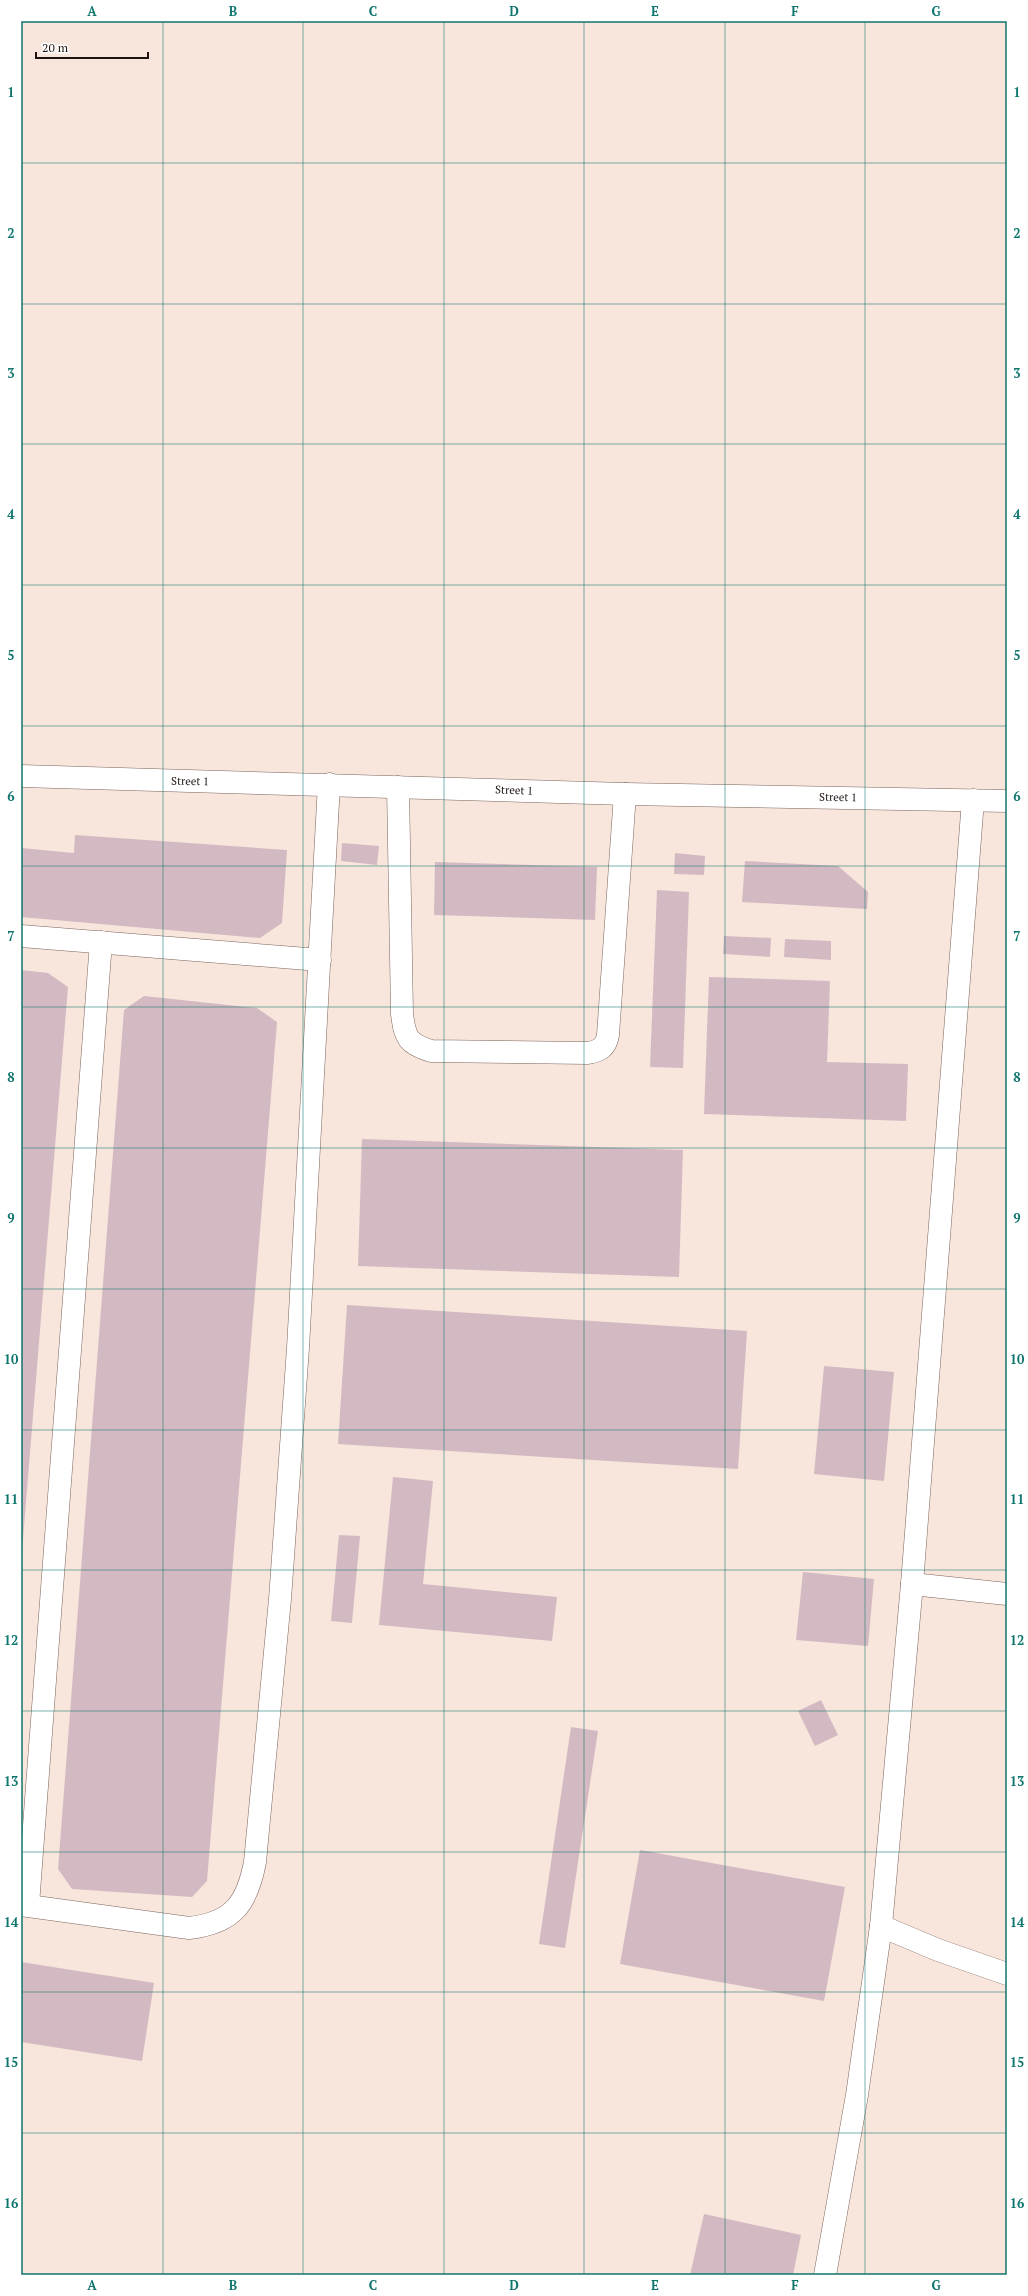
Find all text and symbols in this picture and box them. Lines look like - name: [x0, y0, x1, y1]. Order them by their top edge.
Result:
- text: A: [87, 2, 97, 20]
- text: B: [229, 2, 237, 20]
- text: C: [369, 2, 377, 20]
- text: D: [509, 2, 519, 20]
- text: E: [651, 2, 659, 20]
- text: F: [791, 2, 799, 20]
- text: G: [931, 2, 941, 20]
- scale bar: [36, 34, 148, 60]
- text: 20 m: [42, 40, 69, 55]
- text: 1: [7, 83, 15, 101]
- text: 1: [1013, 83, 1021, 101]
- text: 2: [7, 224, 15, 242]
- text: 2: [1013, 224, 1021, 242]
- text: 3: [7, 364, 15, 382]
- text: 3: [1013, 364, 1021, 382]
- text: 4: [7, 505, 15, 523]
- text: 4: [1013, 505, 1021, 523]
- text: 5: [7, 646, 15, 664]
- text: 5: [1013, 646, 1021, 664]
- street label: Street 1: [171, 774, 209, 788]
- street label: Street 1: [495, 782, 533, 798]
- text: 6: [7, 787, 15, 805]
- text: 6: [1013, 787, 1021, 805]
- street label: Street 1: [819, 790, 857, 804]
- text: 7: [7, 927, 15, 945]
- text: 7: [1013, 927, 1021, 945]
- text: 8: [7, 1068, 15, 1086]
- text: 8: [1013, 1068, 1021, 1086]
- text: 9: [7, 1209, 15, 1227]
- text: 9: [1013, 1209, 1021, 1227]
- text: 10: [4, 1350, 19, 1368]
- text: 10: [1010, 1350, 1025, 1368]
- text: 11: [4, 1490, 18, 1508]
- text: 11: [1010, 1490, 1024, 1508]
- text: 12: [4, 1631, 18, 1649]
- text: 12: [1010, 1631, 1024, 1649]
- text: 13: [4, 1772, 18, 1790]
- text: 13: [1010, 1772, 1024, 1790]
- text: 14: [4, 1913, 19, 1931]
- text: 14: [1010, 1913, 1025, 1931]
- text: 15: [4, 2053, 18, 2071]
- text: 15: [1010, 2053, 1024, 2071]
- text: 16: [4, 2194, 18, 2212]
- text: 16: [1010, 2194, 1024, 2212]
- text: A: [87, 2276, 97, 2294]
- text: B: [229, 2276, 237, 2294]
- text: C: [369, 2276, 377, 2294]
- text: D: [509, 2276, 519, 2294]
- text: E: [651, 2276, 659, 2294]
- text: F: [791, 2276, 799, 2294]
- text: G: [931, 2276, 941, 2294]

